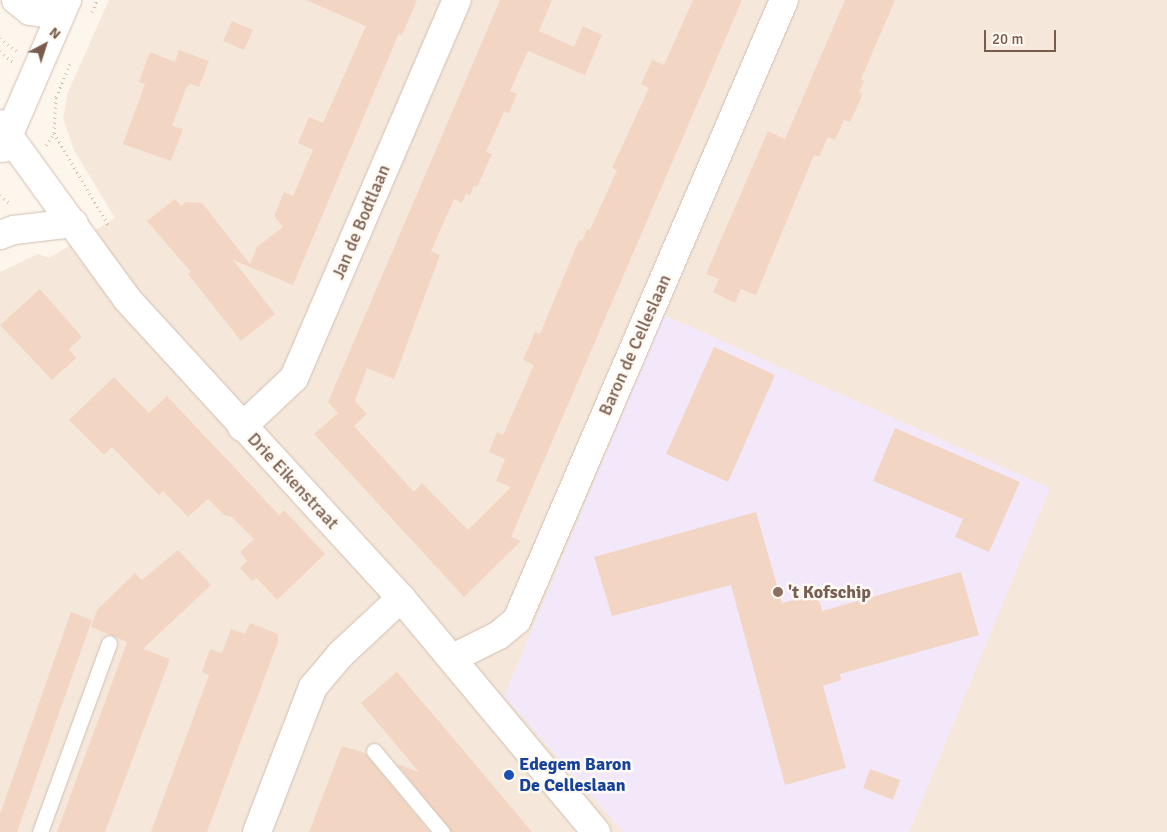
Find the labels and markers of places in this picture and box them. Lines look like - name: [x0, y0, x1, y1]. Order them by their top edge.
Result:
- place label: 't Kofschip: [788, 581, 871, 603]
- marker: 't Kofschip: [772, 586, 784, 598]
- place label: Edegem Baron De Celleslaan: [519, 754, 631, 796]
- marker: Edegem Baron De Celleslaan: [503, 769, 515, 781]

